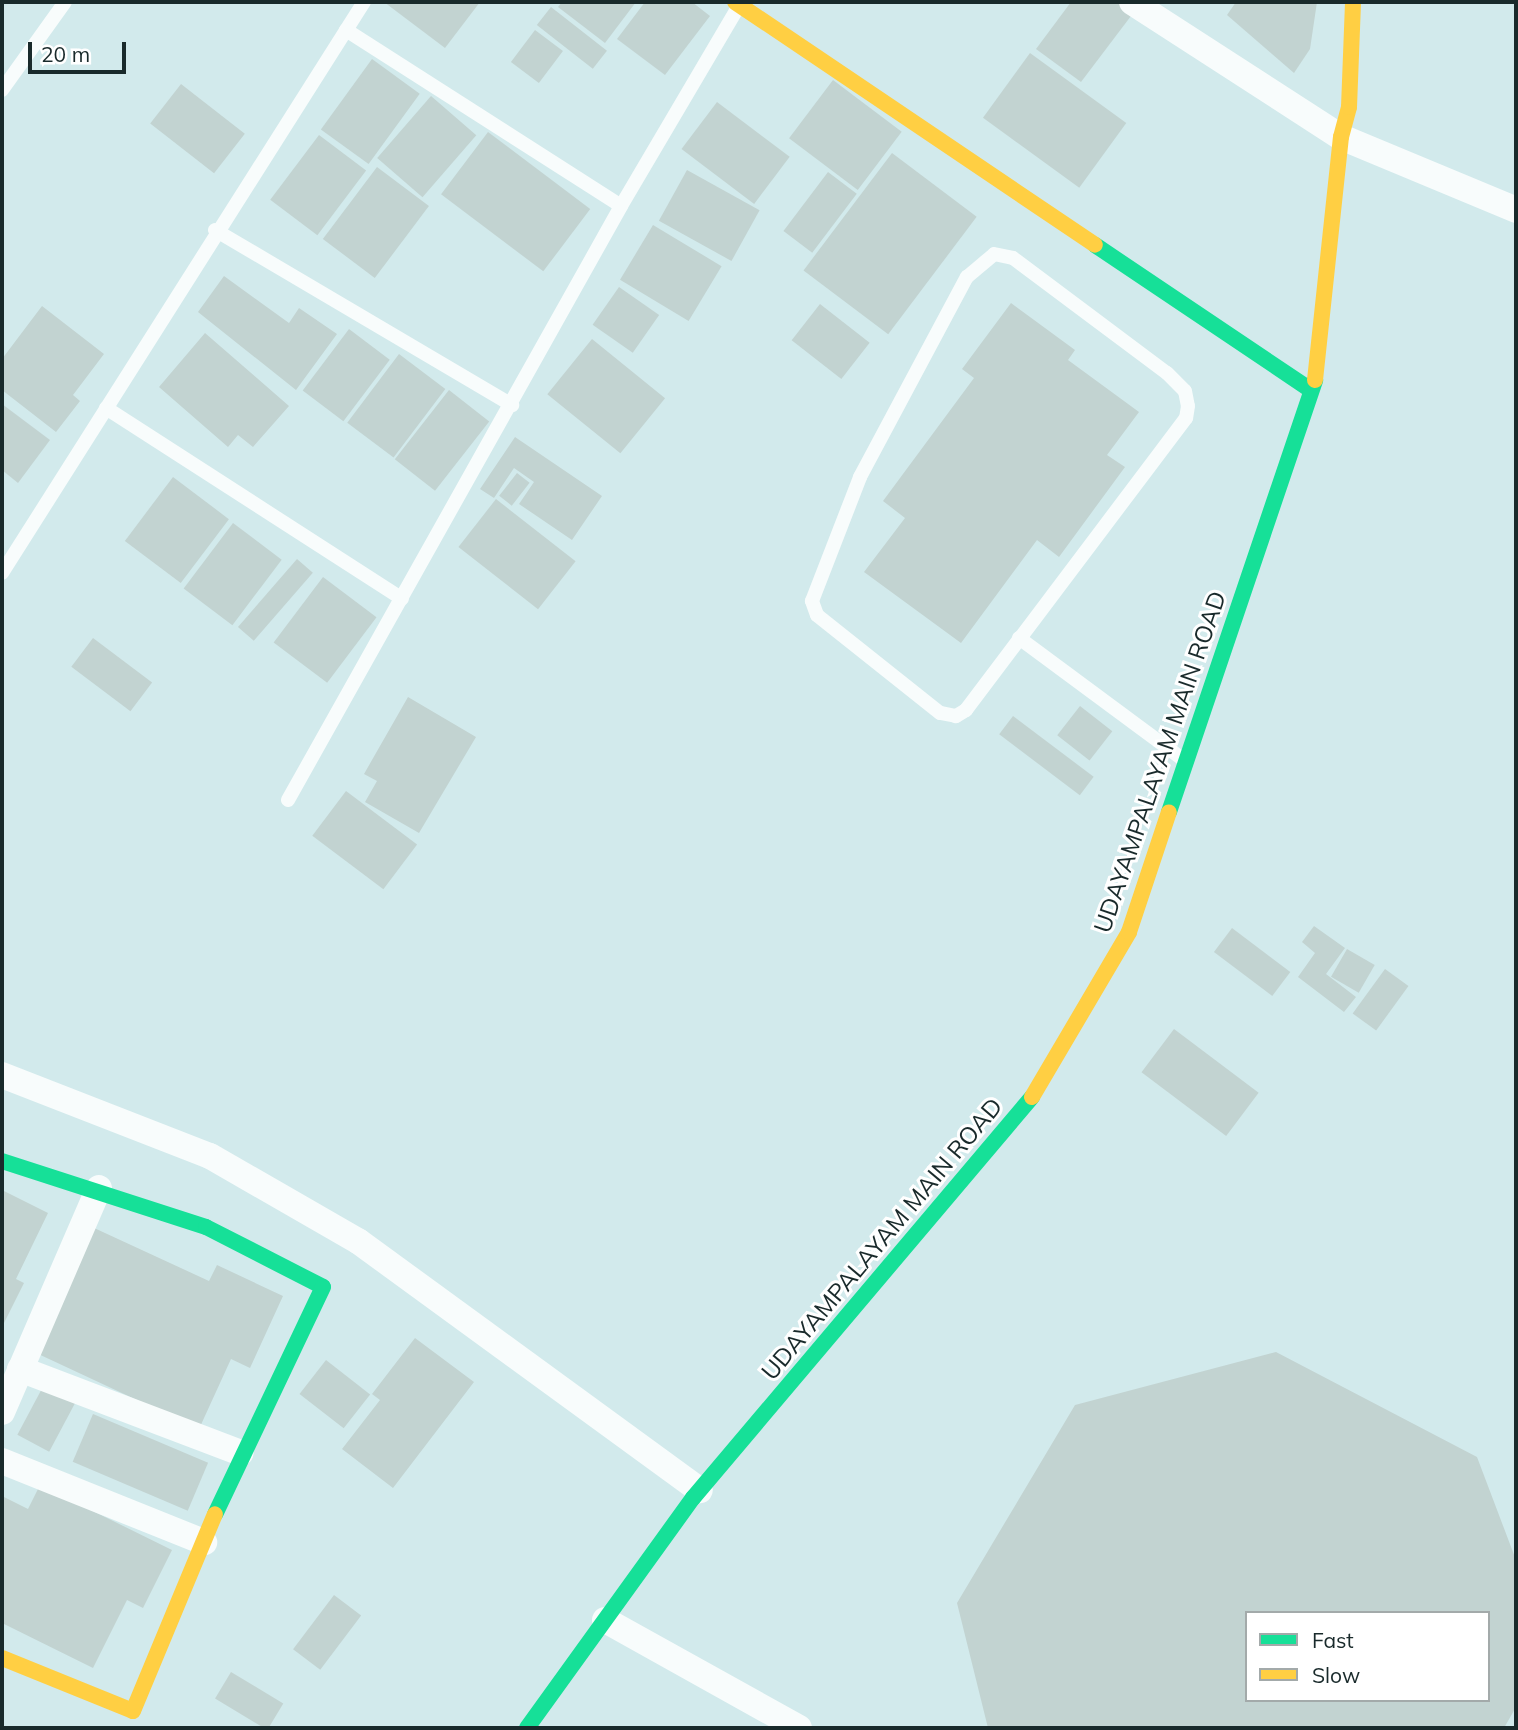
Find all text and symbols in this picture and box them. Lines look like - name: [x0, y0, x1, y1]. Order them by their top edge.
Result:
- scale bar: [32, 28, 130, 72]
- text: 20 m: [41, 41, 90, 67]
- street label: UDAYAMPALAYAM MAIN ROAD: [1088, 588, 1232, 936]
- street label: UDAYAMPALAYAM MAIN ROAD: [756, 1092, 1008, 1386]
- legend: [1245, 1611, 1490, 1702]
- text: Fast: [1312, 1627, 1354, 1653]
- text: Slow: [1312, 1662, 1360, 1688]

